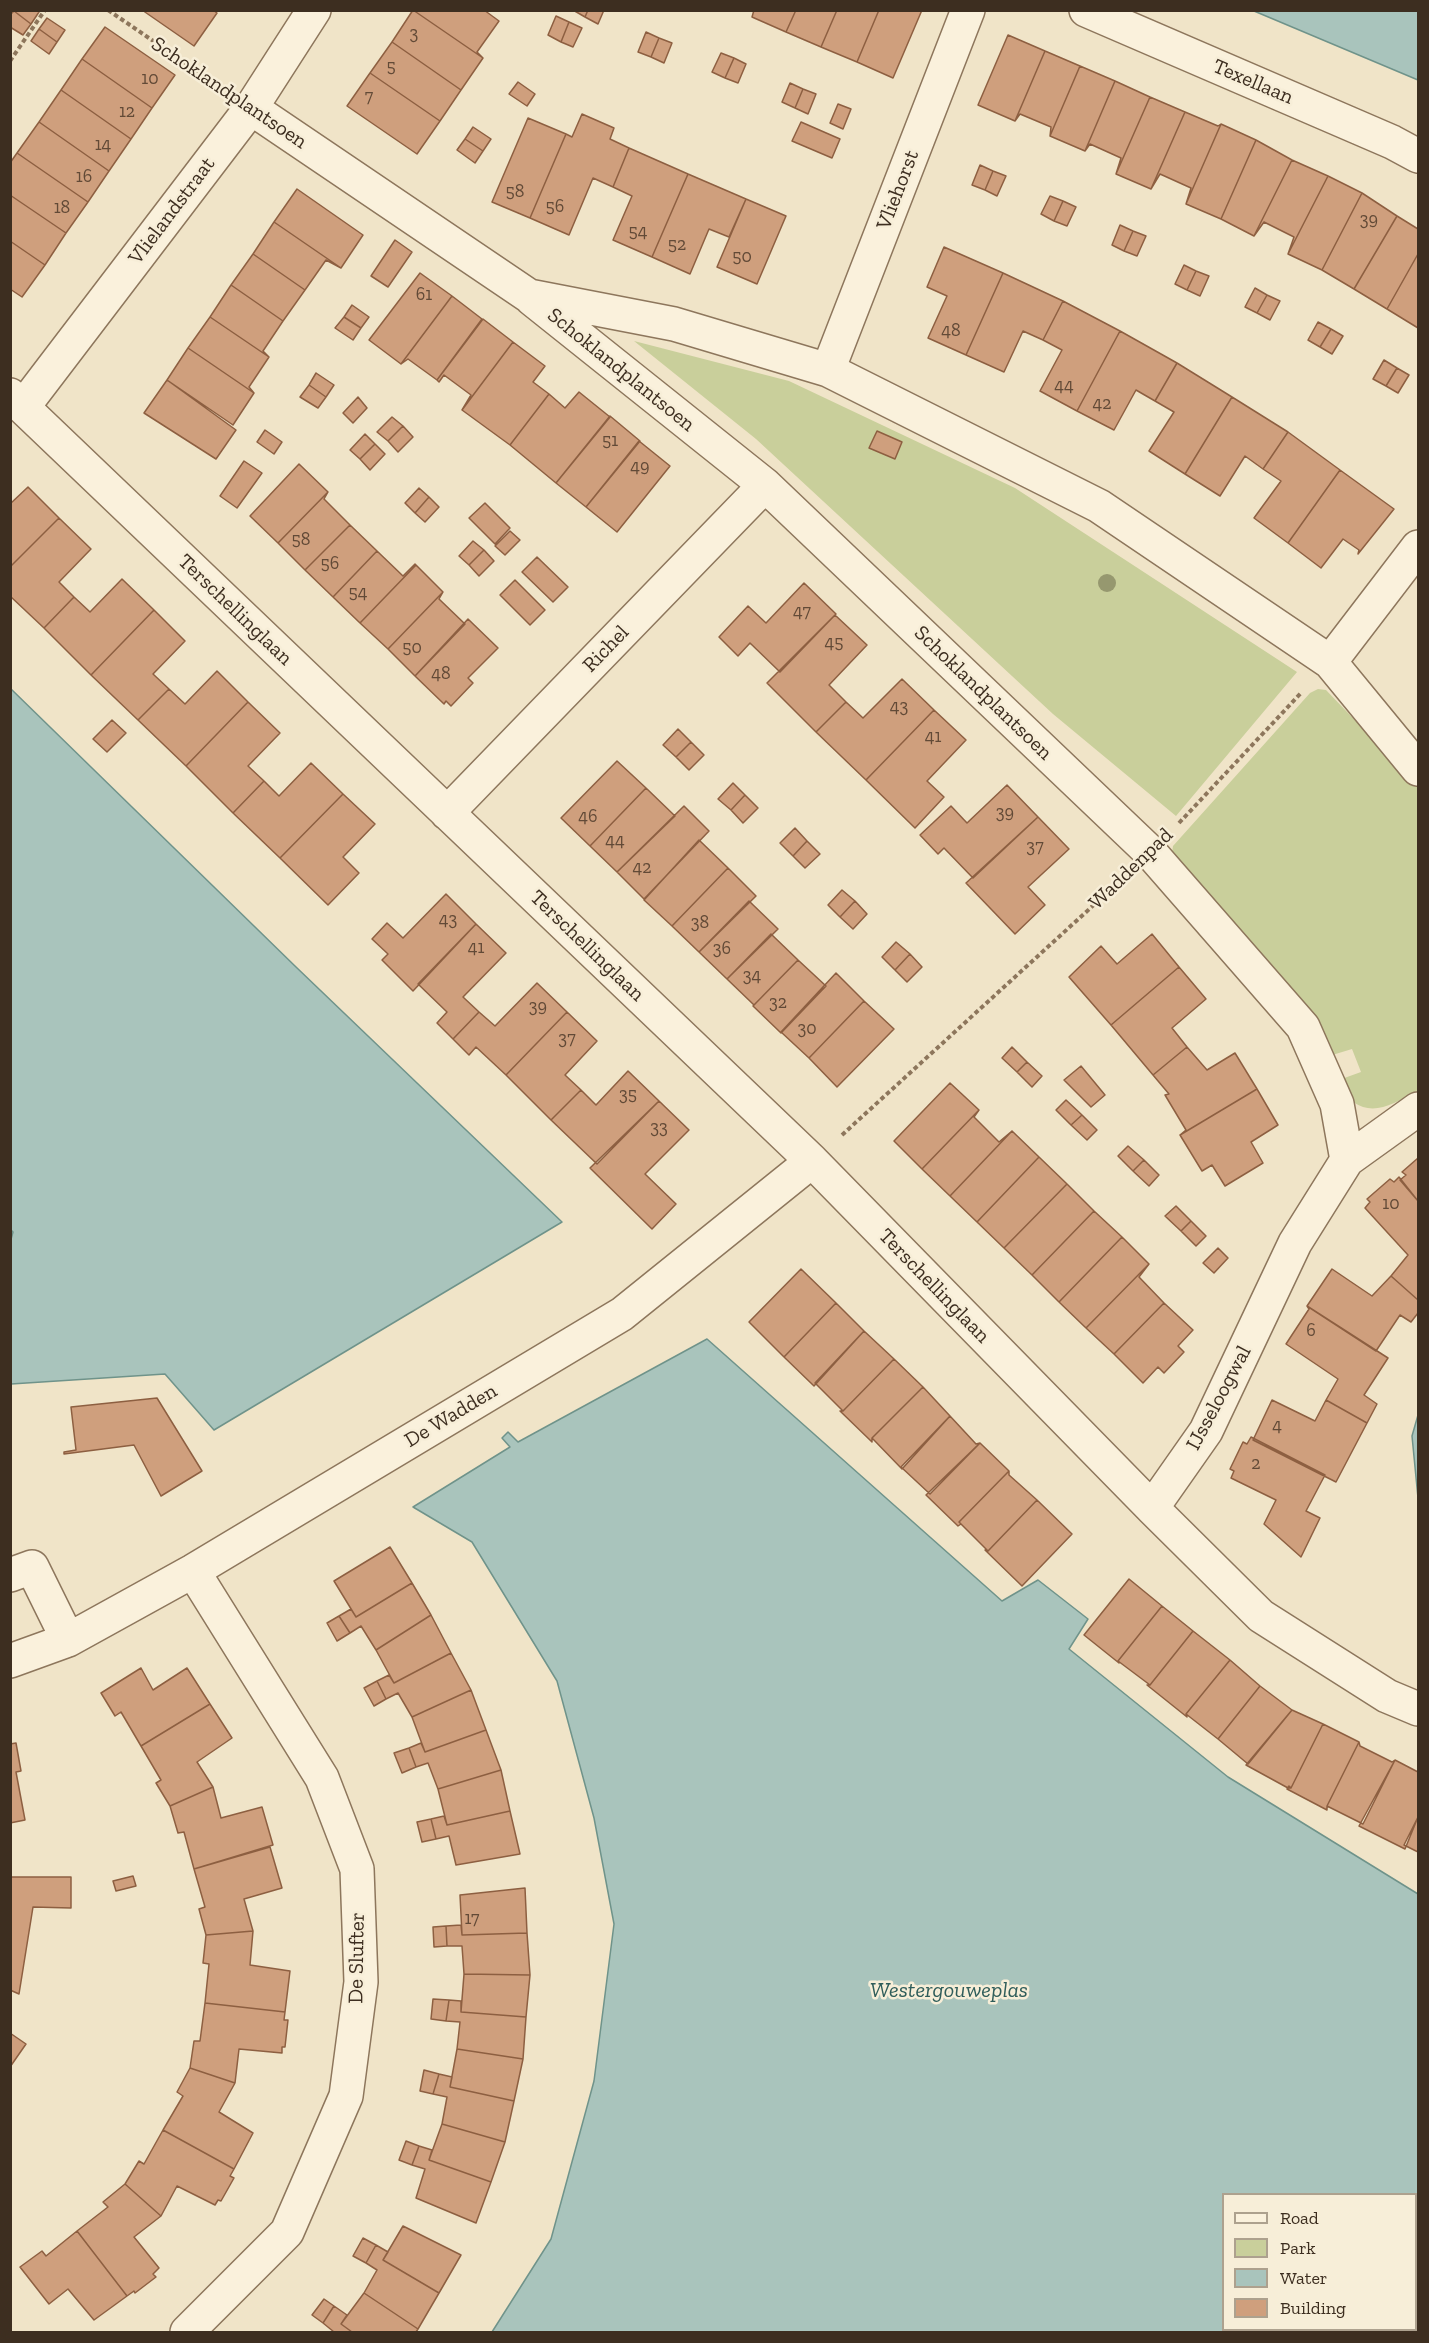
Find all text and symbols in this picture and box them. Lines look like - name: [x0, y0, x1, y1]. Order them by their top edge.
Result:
- house number: 3: [410, 23, 418, 45]
- street label: Schoklandplantsoen: [146, 31, 312, 155]
- street label: Texellaan: [1209, 54, 1297, 110]
- house number: 5: [386, 56, 396, 78]
- house number: 10: [141, 68, 159, 90]
- house number: 7: [365, 86, 373, 108]
- house number: 12: [119, 101, 135, 123]
- house number: 14: [95, 134, 111, 156]
- street label: Vliehorst: [871, 147, 925, 233]
- street label: Vlielandstraat: [123, 152, 221, 270]
- house number: 16: [76, 166, 92, 188]
- house number: 58: [506, 181, 524, 203]
- house number: 56: [546, 196, 564, 218]
- house number: 18: [54, 197, 70, 219]
- house number: 39: [1360, 209, 1378, 231]
- house number: 54: [629, 221, 647, 243]
- house number: 52: [668, 234, 686, 256]
- house number: 50: [732, 246, 752, 268]
- house number: 61: [416, 284, 432, 306]
- street label: Schoklandplantsoen: [542, 303, 700, 437]
- house number: 48: [941, 320, 961, 342]
- house number: 44: [1054, 375, 1074, 397]
- house number: 42: [1093, 393, 1111, 415]
- house number: 51: [602, 430, 618, 452]
- house number: 49: [630, 456, 650, 478]
- house number: 58: [292, 529, 310, 551]
- street label: Terschellinglaan: [173, 549, 297, 671]
- house number: 56: [321, 553, 339, 575]
- house number: 54: [349, 582, 367, 604]
- house number: 47: [793, 601, 811, 623]
- street label: Richel: [578, 620, 634, 678]
- street label: Schoklandplantsoen: [909, 621, 1057, 765]
- house number: 45: [825, 632, 843, 654]
- house number: 50: [402, 637, 422, 659]
- house number: 48: [431, 663, 451, 685]
- house number: 43: [890, 696, 908, 718]
- house number: 41: [925, 726, 941, 748]
- house number: 39: [996, 802, 1014, 824]
- house number: 46: [578, 806, 598, 828]
- street label: Waddenpad: [1084, 823, 1178, 915]
- house number: 44: [605, 830, 625, 852]
- house number: 37: [1026, 836, 1044, 858]
- house number: 42: [633, 857, 651, 879]
- street label: Terschellinglaan: [525, 885, 649, 1007]
- house number: 43: [439, 909, 457, 931]
- house number: 38: [691, 912, 709, 934]
- house number: 41: [468, 937, 484, 959]
- house number: 36: [713, 938, 731, 960]
- house number: 34: [743, 965, 761, 987]
- house number: 32: [769, 992, 787, 1014]
- house number: 39: [529, 996, 547, 1018]
- house number: 30: [797, 1018, 817, 1040]
- house number: 37: [558, 1028, 576, 1050]
- house number: 35: [619, 1084, 637, 1106]
- house number: 33: [650, 1117, 668, 1139]
- house number: 10: [1382, 1193, 1400, 1215]
- street label: Terschellinglaan: [873, 1224, 995, 1348]
- house number: 6: [1306, 1320, 1316, 1342]
- street label: IJsseloogwal: [1181, 1342, 1257, 1454]
- street label: De Wadden: [400, 1379, 502, 1453]
- house number: 4: [1272, 1415, 1282, 1437]
- house number: 2: [1251, 1453, 1261, 1475]
- house number: 17: [464, 1908, 480, 1930]
- street label: De Slufter: [344, 1912, 370, 2004]
- water label: Westergouweplas: [870, 1978, 1028, 2004]
- legend: [1222, 2193, 1417, 2331]
- text: Road: [1280, 2207, 1319, 2229]
- text: Park: [1280, 2237, 1316, 2259]
- text: Water: [1280, 2267, 1327, 2289]
- text: Building: [1280, 2297, 1346, 2319]

